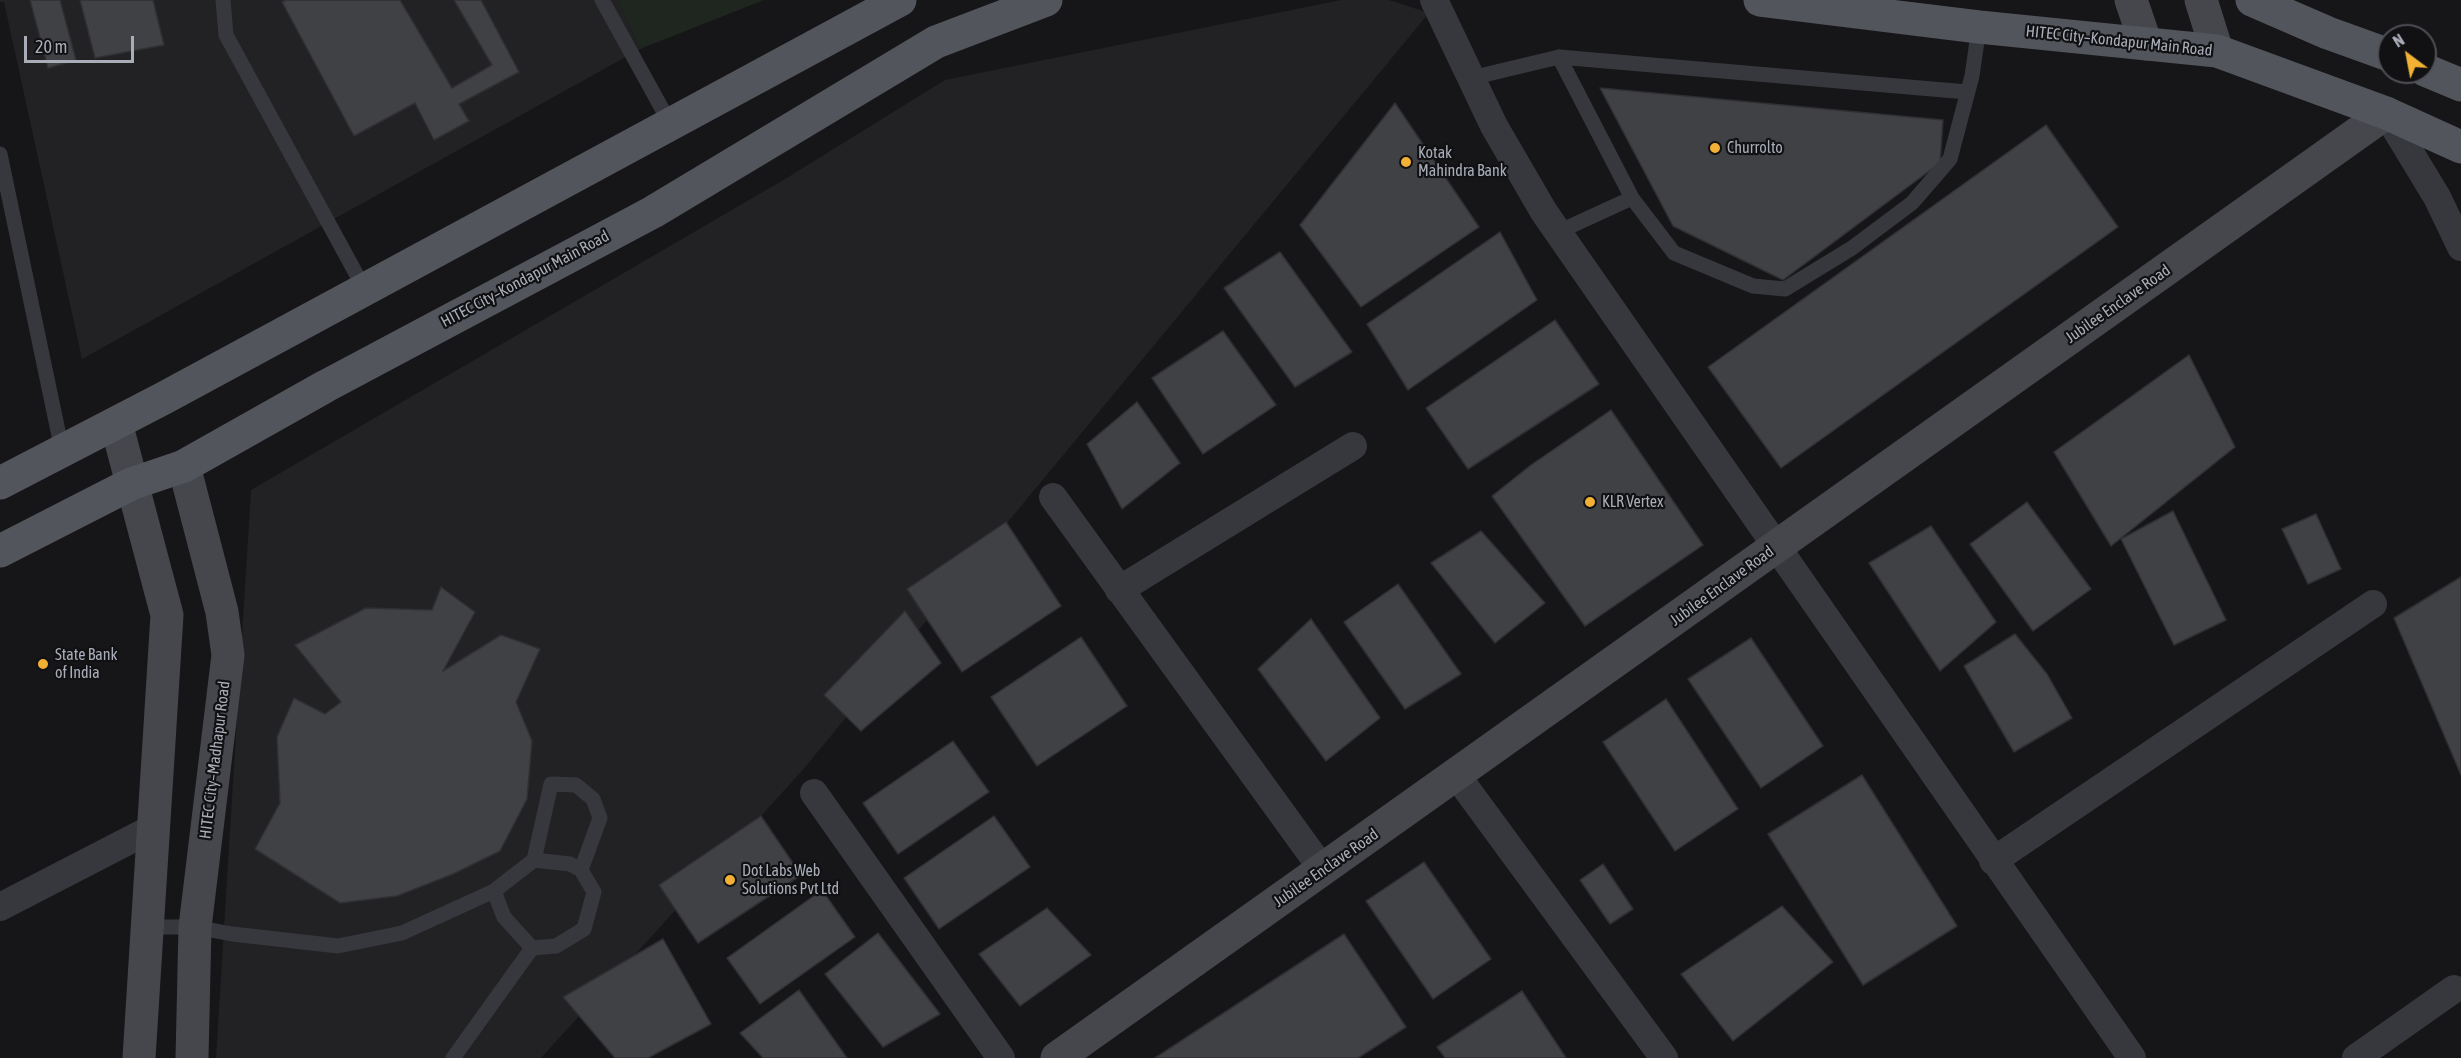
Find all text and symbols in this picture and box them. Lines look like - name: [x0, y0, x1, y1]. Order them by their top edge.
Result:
- street label: HITEC City–Kondapur Main Road: [2025, 22, 2213, 60]
- scale bar: [27, 24, 136, 62]
- north arrow: [2377, 24, 2437, 84]
- text: N: [2390, 30, 2407, 51]
- text: 20 m: [35, 36, 67, 57]
- place label: Churrolto: [1727, 138, 1783, 158]
- marker: Churrolto: [1708, 141, 1722, 155]
- place label: Kotak Mahindra Bank: [1418, 143, 1507, 181]
- marker: Kotak Mahindra Bank: [1399, 155, 1413, 169]
- street label: HITEC City–Kondapur Main Road: [438, 227, 612, 331]
- street label: Jubilee Enclave Road: [2062, 261, 2174, 347]
- place label: KLR Vertex: [1602, 492, 1663, 512]
- marker: KLR Vertex: [1583, 495, 1597, 509]
- street label: Jubilee Enclave Road: [1666, 542, 1778, 630]
- place label: State Bank of India: [55, 645, 117, 683]
- marker: State Bank of India: [36, 657, 50, 671]
- street label: HITEC City–Madhapur Road: [196, 680, 234, 840]
- street label: Jubilee Enclave Road: [1270, 825, 1382, 911]
- place label: Dot Labs Web Solutions Pvt Ltd: [742, 861, 839, 899]
- marker: Dot Labs Web Solutions Pvt Ltd: [723, 873, 737, 887]

